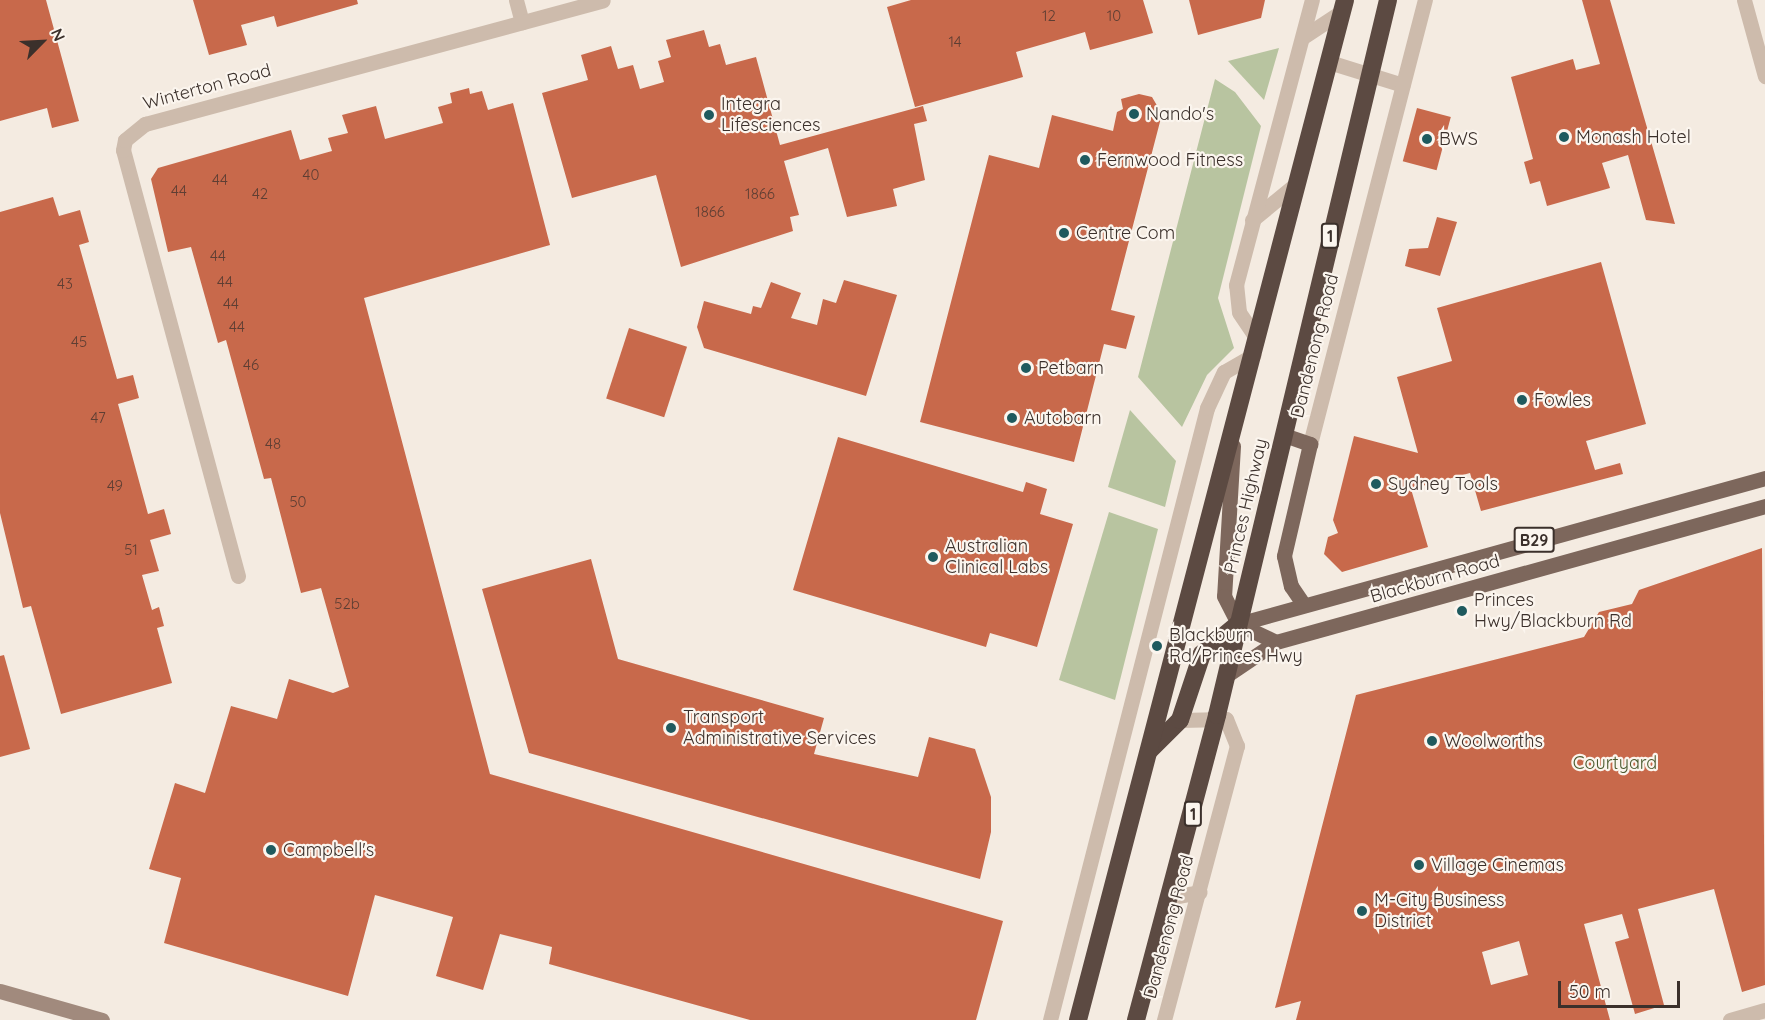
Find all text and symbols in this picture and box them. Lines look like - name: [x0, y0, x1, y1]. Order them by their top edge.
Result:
- house number: 12: [1042, 7, 1056, 25]
- house number: 10: [1107, 7, 1121, 25]
- north arrow: [12, 12, 72, 72]
- text: N: [47, 25, 70, 44]
- house number: 14: [948, 33, 962, 51]
- street label: Winterton Road: [141, 60, 273, 114]
- place label: Integra Lifesciences: [721, 94, 821, 136]
- place label: Nando's: [1146, 103, 1214, 125]
- marker: Nando's: [1127, 107, 1141, 121]
- marker: Integra Lifesciences: [702, 108, 716, 122]
- place label: Monash Hotel: [1576, 126, 1691, 148]
- place label: BWS: [1439, 128, 1478, 150]
- marker: Monash Hotel: [1557, 130, 1571, 144]
- marker: BWS: [1420, 132, 1434, 146]
- place label: Fernwood Fitness: [1097, 149, 1243, 171]
- marker: Fernwood Fitness: [1078, 153, 1092, 167]
- house number: 40: [303, 166, 319, 184]
- house number: 44: [212, 171, 228, 189]
- house number: 44: [171, 182, 187, 200]
- house number: 42: [252, 185, 268, 203]
- house number: 1866: [745, 185, 775, 203]
- house number: 1866: [695, 203, 725, 221]
- place label: Centre Com: [1076, 222, 1175, 244]
- road number: 1: [1320, 223, 1340, 249]
- marker: Centre Com: [1057, 226, 1071, 240]
- house number: 44: [210, 247, 226, 265]
- street label: Dandenong Road: [1287, 272, 1343, 420]
- house number: 44: [217, 273, 233, 291]
- house number: 43: [57, 275, 73, 293]
- house number: 44: [223, 295, 239, 313]
- house number: 44: [229, 318, 245, 336]
- house number: 45: [71, 333, 87, 351]
- house number: 46: [243, 356, 259, 374]
- place label: Petbarn: [1038, 357, 1104, 379]
- marker: Petbarn: [1019, 361, 1033, 375]
- place label: Fowles: [1534, 389, 1591, 411]
- marker: Fowles: [1515, 393, 1529, 407]
- place label: Autobarn: [1024, 407, 1102, 429]
- house number: 47: [90, 409, 106, 427]
- marker: Autobarn: [1005, 411, 1019, 425]
- house number: 48: [265, 435, 281, 453]
- street label: Princes Highway: [1220, 436, 1272, 576]
- place label: Sydney Tools: [1388, 473, 1498, 495]
- house number: 49: [107, 477, 123, 495]
- marker: Sydney Tools: [1369, 477, 1383, 491]
- house number: 50: [289, 493, 307, 511]
- road number: B29: [1513, 527, 1555, 553]
- place label: Australian Clinical Labs: [945, 536, 1048, 578]
- house number: 51: [124, 541, 138, 559]
- marker: Australian Clinical Labs: [926, 550, 940, 564]
- street label: Blackburn Road: [1368, 550, 1502, 608]
- place label: Princes Hwy/Blackburn Rd: [1474, 590, 1632, 632]
- house number: 52b: [334, 595, 360, 613]
- marker: Princes Hwy/Blackburn Rd: [1455, 604, 1469, 618]
- place label: Blackburn Rd/Princes Hwy: [1169, 625, 1303, 668]
- marker: Blackburn Rd/Princes Hwy: [1150, 639, 1164, 653]
- place label: Transport Administrative Services: [683, 707, 876, 750]
- marker: Transport Administrative Services: [664, 721, 678, 735]
- place label: Woolworths: [1444, 730, 1543, 752]
- marker: Woolworths: [1425, 734, 1439, 748]
- park label: Courtyard: [1573, 752, 1657, 774]
- road number: 1: [1182, 801, 1204, 827]
- place label: Campbell's: [283, 839, 374, 861]
- marker: Campbell's: [264, 843, 278, 857]
- street label: Dandenong Road: [1139, 853, 1199, 1001]
- place label: Village Cinemas: [1431, 854, 1564, 876]
- marker: Village Cinemas: [1412, 858, 1426, 872]
- place label: M-City Business District: [1374, 890, 1504, 932]
- marker: M-City Business District: [1355, 904, 1369, 918]
- scale bar: [1561, 969, 1682, 1007]
- text: 50 m: [1569, 980, 1611, 1003]

